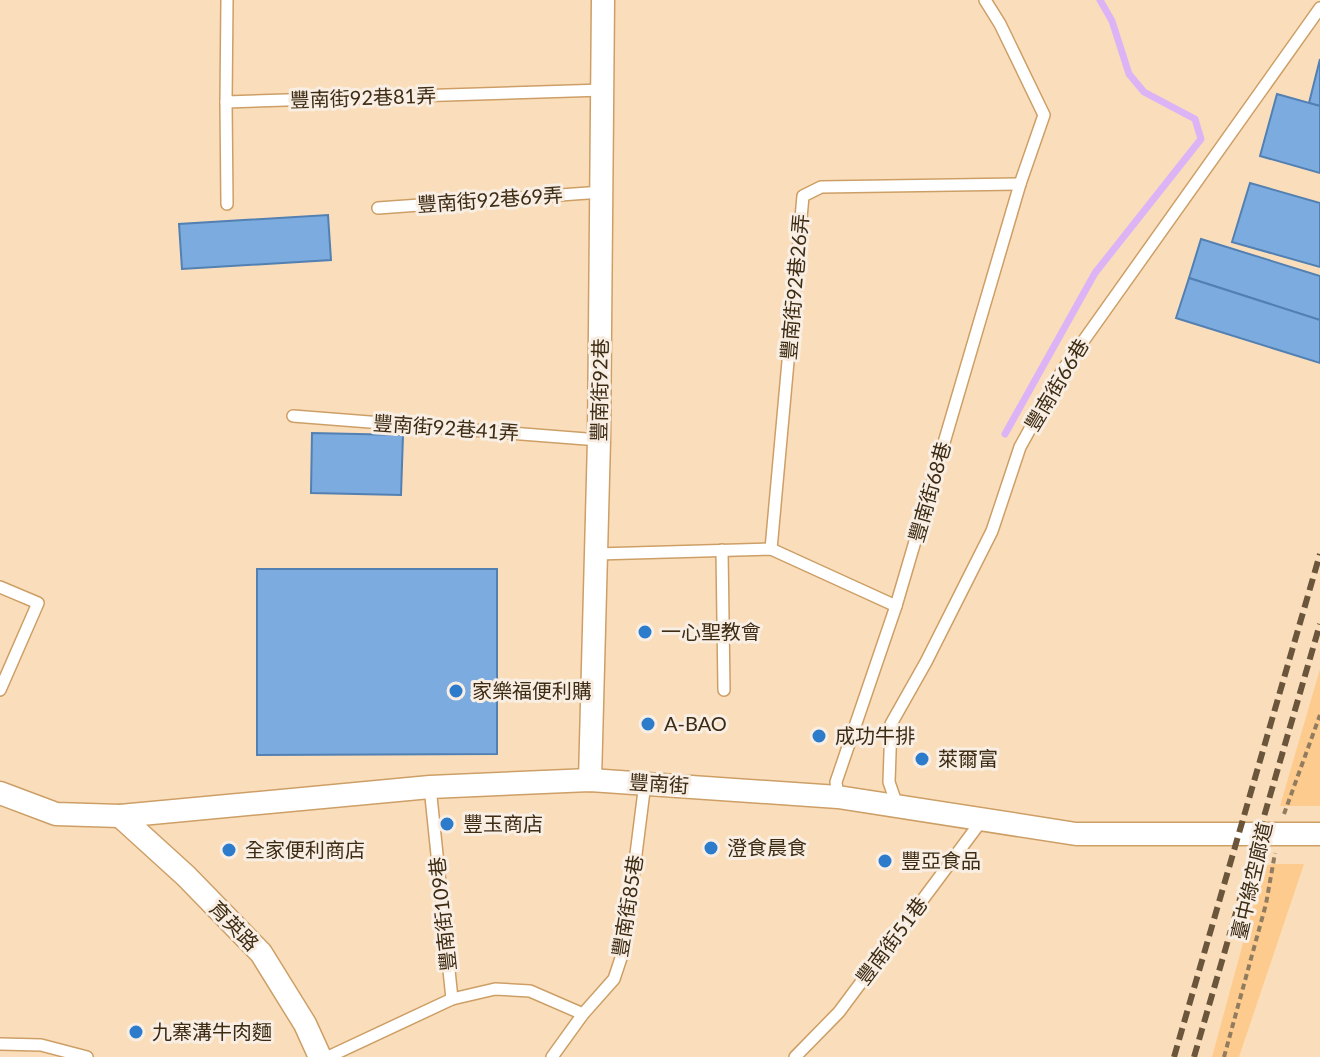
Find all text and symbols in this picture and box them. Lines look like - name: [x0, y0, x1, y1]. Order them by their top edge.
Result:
- street label: 豐南街92巷81弄: [289, 82, 437, 112]
- street label: 豐南街92巷69弄: [416, 182, 564, 216]
- street label: 豐南街92巷26弄: [776, 213, 812, 361]
- street label: 豐南街66巷: [1019, 334, 1093, 435]
- street label: 豐南街92巷: [586, 338, 612, 442]
- street label: 豐南街92巷41弄: [372, 410, 520, 444]
- street label: 豐南街68巷: [903, 439, 955, 545]
- place label: 一心聖教會: [661, 619, 761, 643]
- marker: 一心聖教會: [636, 623, 654, 641]
- place label: 家樂福便利購: [472, 678, 592, 702]
- marker: 家樂福便利購: [447, 682, 465, 700]
- place label: A-BAO: [664, 711, 727, 735]
- marker: A-BAO: [639, 715, 657, 733]
- place label: 成功牛排: [835, 723, 915, 747]
- marker: 成功牛排: [810, 727, 828, 745]
- place label: 萊爾富: [938, 746, 998, 770]
- marker: 萊爾富: [913, 750, 931, 768]
- street label: 豐南街: [628, 769, 690, 797]
- place label: 豐玉商店: [463, 811, 543, 835]
- marker: 豐玉商店: [438, 815, 456, 833]
- street label: 臺中綠空廊道: [1226, 820, 1276, 942]
- place label: 澄食晨食: [727, 835, 807, 859]
- place label: 全家便利商店: [245, 837, 365, 861]
- marker: 澄食晨食: [702, 839, 720, 857]
- marker: 全家便利商店: [220, 841, 238, 859]
- place label: 豐亞食品: [901, 848, 981, 872]
- marker: 豐亞食品: [876, 852, 894, 870]
- street label: 豐南街85巷: [607, 853, 647, 959]
- street label: 豐南街109巷: [424, 856, 460, 972]
- street label: 豐南街51巷: [851, 892, 932, 989]
- street label: 育英路: [205, 895, 264, 955]
- place label: 九寨溝牛肉麵: [152, 1019, 272, 1043]
- marker: 九寨溝牛肉麵: [127, 1023, 145, 1041]

